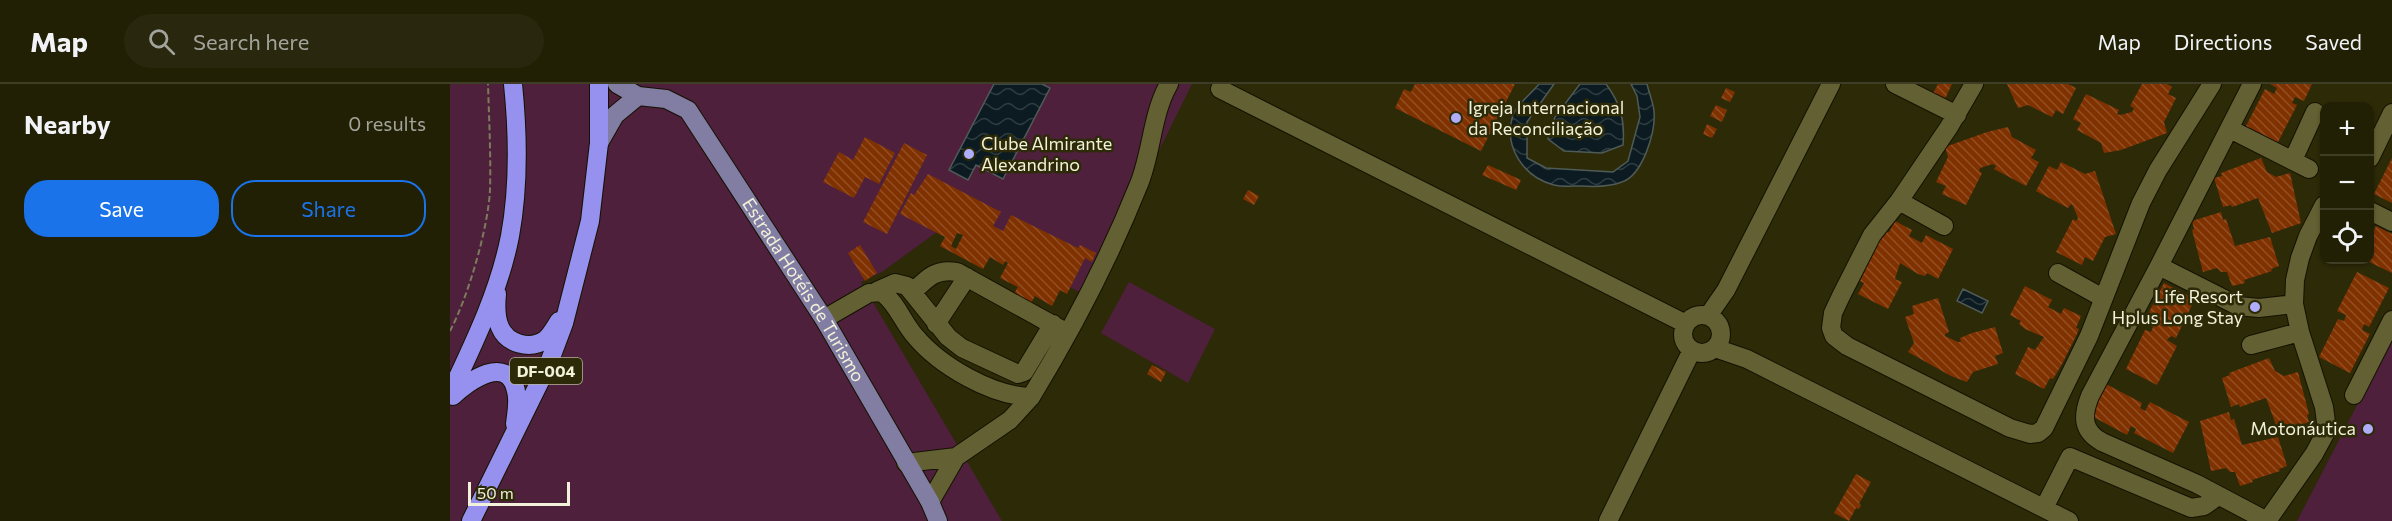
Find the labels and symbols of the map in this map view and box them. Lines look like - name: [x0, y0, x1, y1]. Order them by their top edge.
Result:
- place label: Igreja Internacional da Reconciliação: [1468, 96, 1624, 139]
- marker: Igreja Internacional da Reconciliação: [1449, 111, 1463, 125]
- place label: Clube Almirante Alexandrino: [981, 132, 1112, 175]
- marker: Clube Almirante Alexandrino: [962, 147, 976, 161]
- street label: Estrada Hotéis de Turismo: [738, 194, 870, 386]
- place label: Life Resort Hplus Long Stay: [2112, 285, 2243, 328]
- marker: Life Resort Hplus Long Stay: [2248, 300, 2262, 314]
- road number: DF-004: [510, 358, 582, 384]
- place label: Motonáutica: [2250, 417, 2356, 439]
- marker: Motonáutica: [2361, 422, 2375, 436]
- scale bar: [468, 479, 570, 506]

